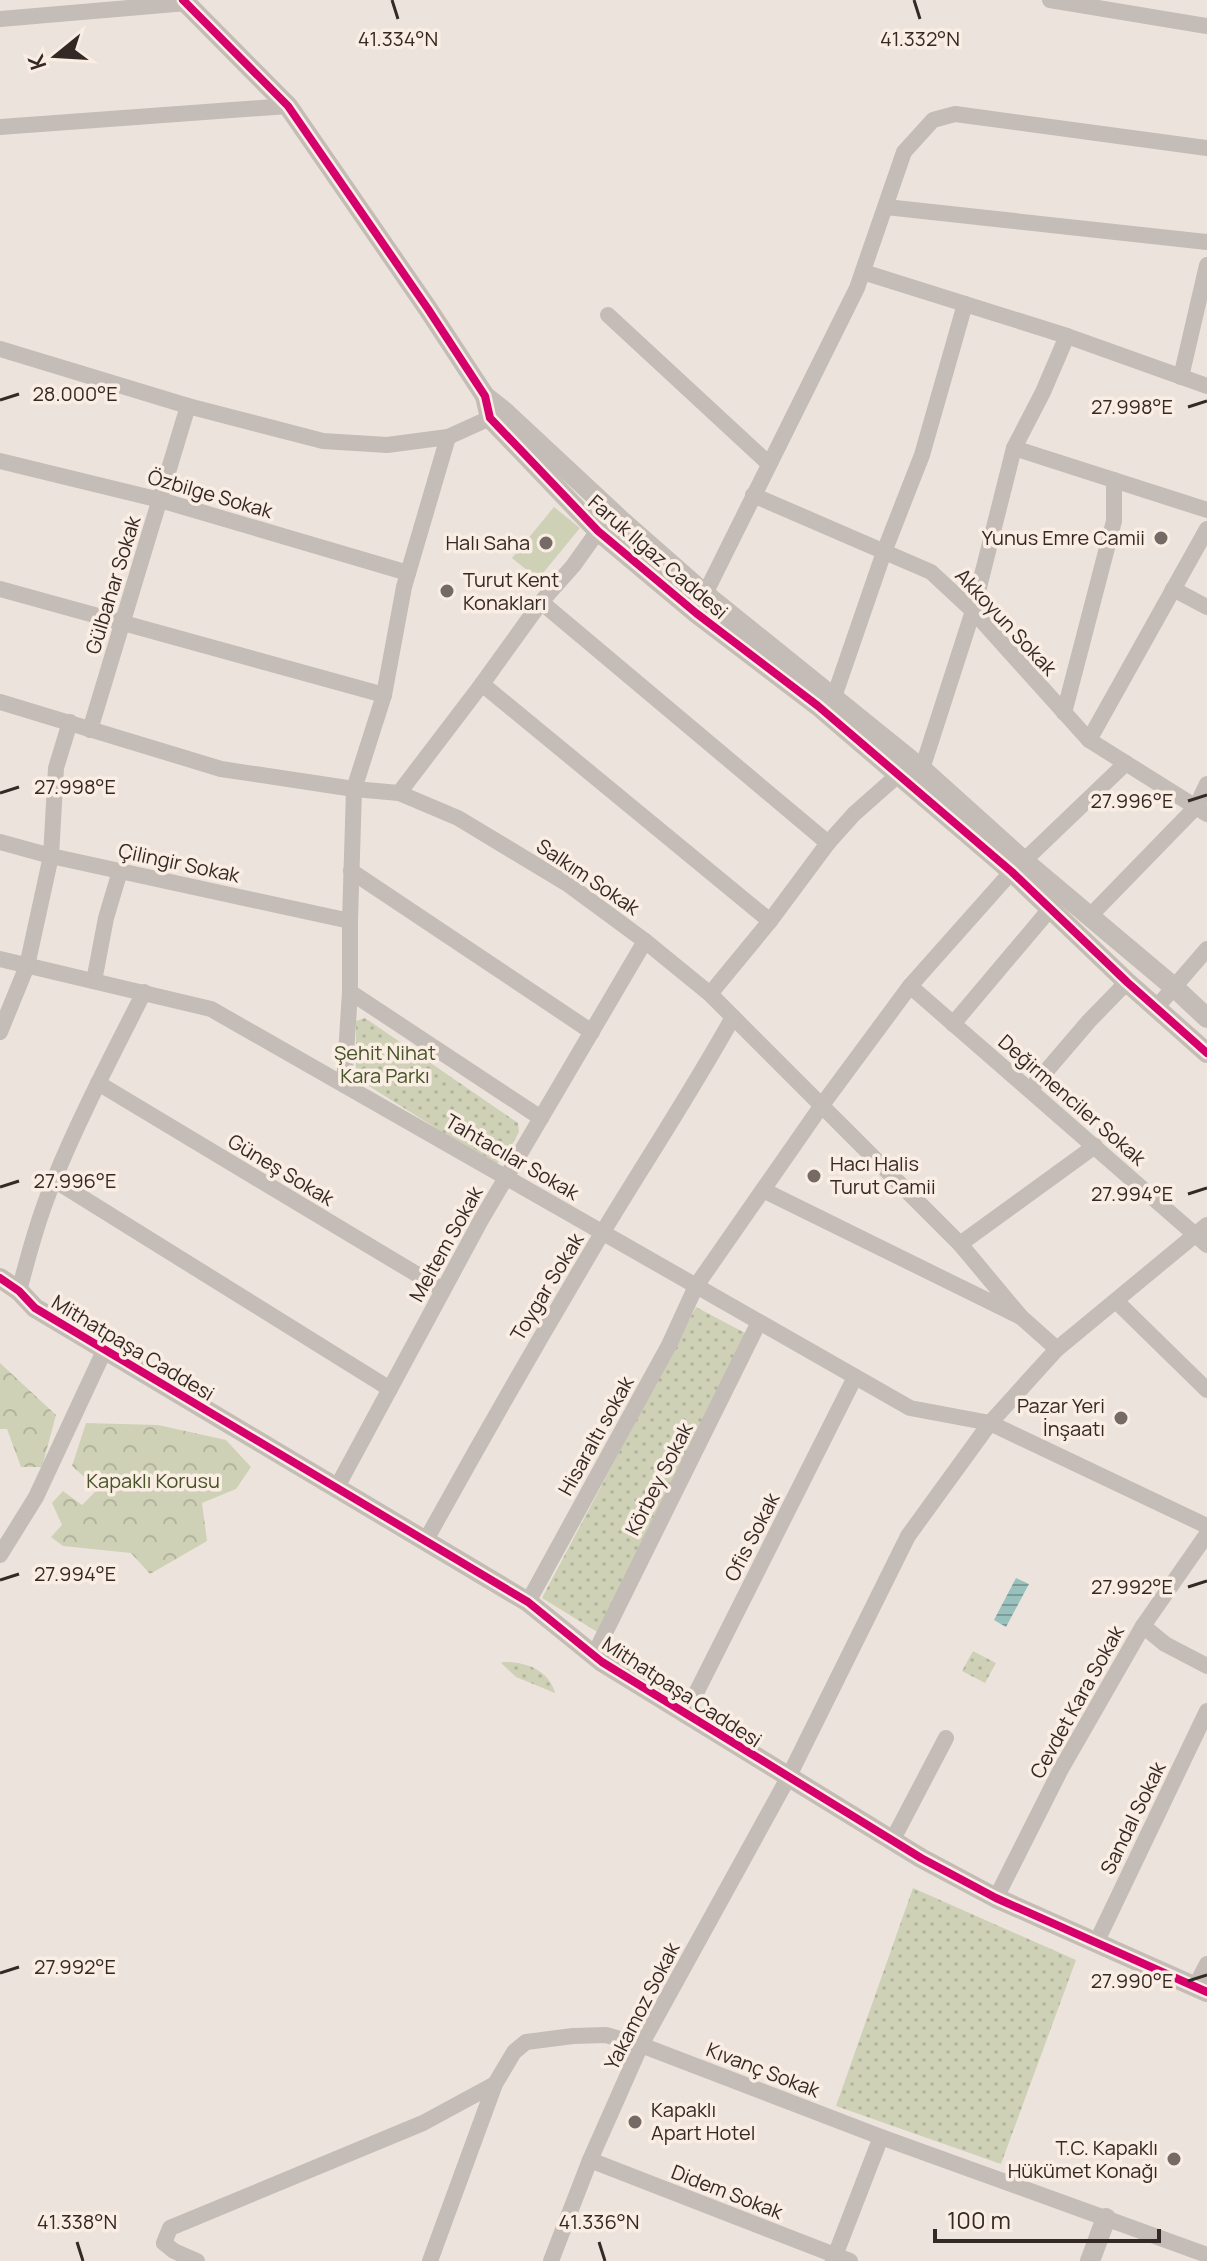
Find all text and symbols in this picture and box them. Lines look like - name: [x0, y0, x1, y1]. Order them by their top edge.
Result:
- north arrow: [16, 16, 96, 96]
- text: 41.334°N: [358, 25, 438, 52]
- text: 41.332°N: [880, 25, 960, 52]
- text: K: [20, 50, 53, 74]
- text: 28.000°E: [32, 380, 118, 407]
- text: 27.998°E: [1091, 393, 1173, 420]
- street label: Özbilge Sokak: [144, 463, 277, 525]
- street label: Faruk Ilgaz Caddesi: [583, 488, 734, 625]
- street label: Gülbahar Sokak: [79, 512, 147, 657]
- place label: Yunus Emre Camii: [982, 524, 1145, 551]
- place label: Halı Saha: [445, 529, 530, 556]
- marker: Yunus Emre Camii: [1152, 529, 1170, 547]
- marker: Halı Saha: [537, 534, 555, 552]
- street label: Akkoyun Sokak: [950, 562, 1064, 682]
- place label: Turut Kent Konakları: [463, 566, 559, 616]
- marker: Turut Kent Konakları: [438, 582, 456, 600]
- text: 27.998°E: [34, 773, 116, 800]
- text: 27.996°E: [1091, 787, 1173, 814]
- street label: Salkım Sokak: [531, 832, 646, 922]
- street label: Çilingir Sokak: [116, 837, 243, 889]
- street label: Değirmenciler Sokak: [993, 1028, 1153, 1172]
- park label: Şehit Nihat Kara Parkı: [334, 1039, 436, 1089]
- street label: Tahtacılar Sokak: [440, 1107, 585, 1206]
- street label: Güneş Sokak: [223, 1127, 340, 1212]
- place label: Hacı Halis Turut Camii: [830, 1150, 936, 1200]
- text: 27.996°E: [34, 1167, 116, 1194]
- marker: Hacı Halis Turut Camii: [805, 1167, 823, 1185]
- street label: Meltem Sokak: [403, 1180, 489, 1306]
- text: 27.994°E: [1091, 1180, 1173, 1207]
- street label: Toygar Sokak: [504, 1227, 590, 1346]
- street label: Mithatpaşa Caddesi: [47, 1288, 220, 1407]
- street label: Hisaraltı sokak: [552, 1370, 640, 1500]
- place label: Pazar Yeri İnşaatı: [1017, 1392, 1105, 1442]
- marker: Pazar Yeri İnşaatı: [1112, 1409, 1130, 1427]
- street label: Körbey Sokak: [619, 1417, 699, 1540]
- park label: Kapaklı Korusu: [86, 1467, 220, 1494]
- street label: Ofis Sokak: [718, 1487, 786, 1586]
- text: 27.994°E: [34, 1560, 116, 1587]
- text: 27.992°E: [1091, 1573, 1173, 1600]
- street label: Cevdet Kara Sokak: [1023, 1620, 1130, 1783]
- street label: Mithatpaşa Caddesi: [597, 1630, 767, 1753]
- street label: Sandal Sokak: [1094, 1756, 1172, 1879]
- street label: Yakamoz Sokak: [598, 1936, 686, 2074]
- text: 27.992°E: [34, 1953, 116, 1980]
- text: 27.990°E: [1091, 1967, 1173, 1994]
- street label: Kıvanç Sokak: [703, 2036, 825, 2104]
- place label: Kapaklı Apart Hotel: [651, 2096, 755, 2146]
- marker: Kapaklı Apart Hotel: [626, 2113, 644, 2131]
- place label: T.C. Kapaklı Hükümet Konağı: [1008, 2134, 1158, 2184]
- marker: T.C. Kapaklı Hükümet Konağı: [1165, 2150, 1183, 2168]
- street label: Didem Sokak: [668, 2158, 788, 2226]
- scale bar: [935, 2193, 1159, 2243]
- text: 100 m: [947, 2203, 1011, 2236]
- text: 41.338°N: [37, 2208, 117, 2235]
- text: 41.336°N: [558, 2208, 640, 2235]

